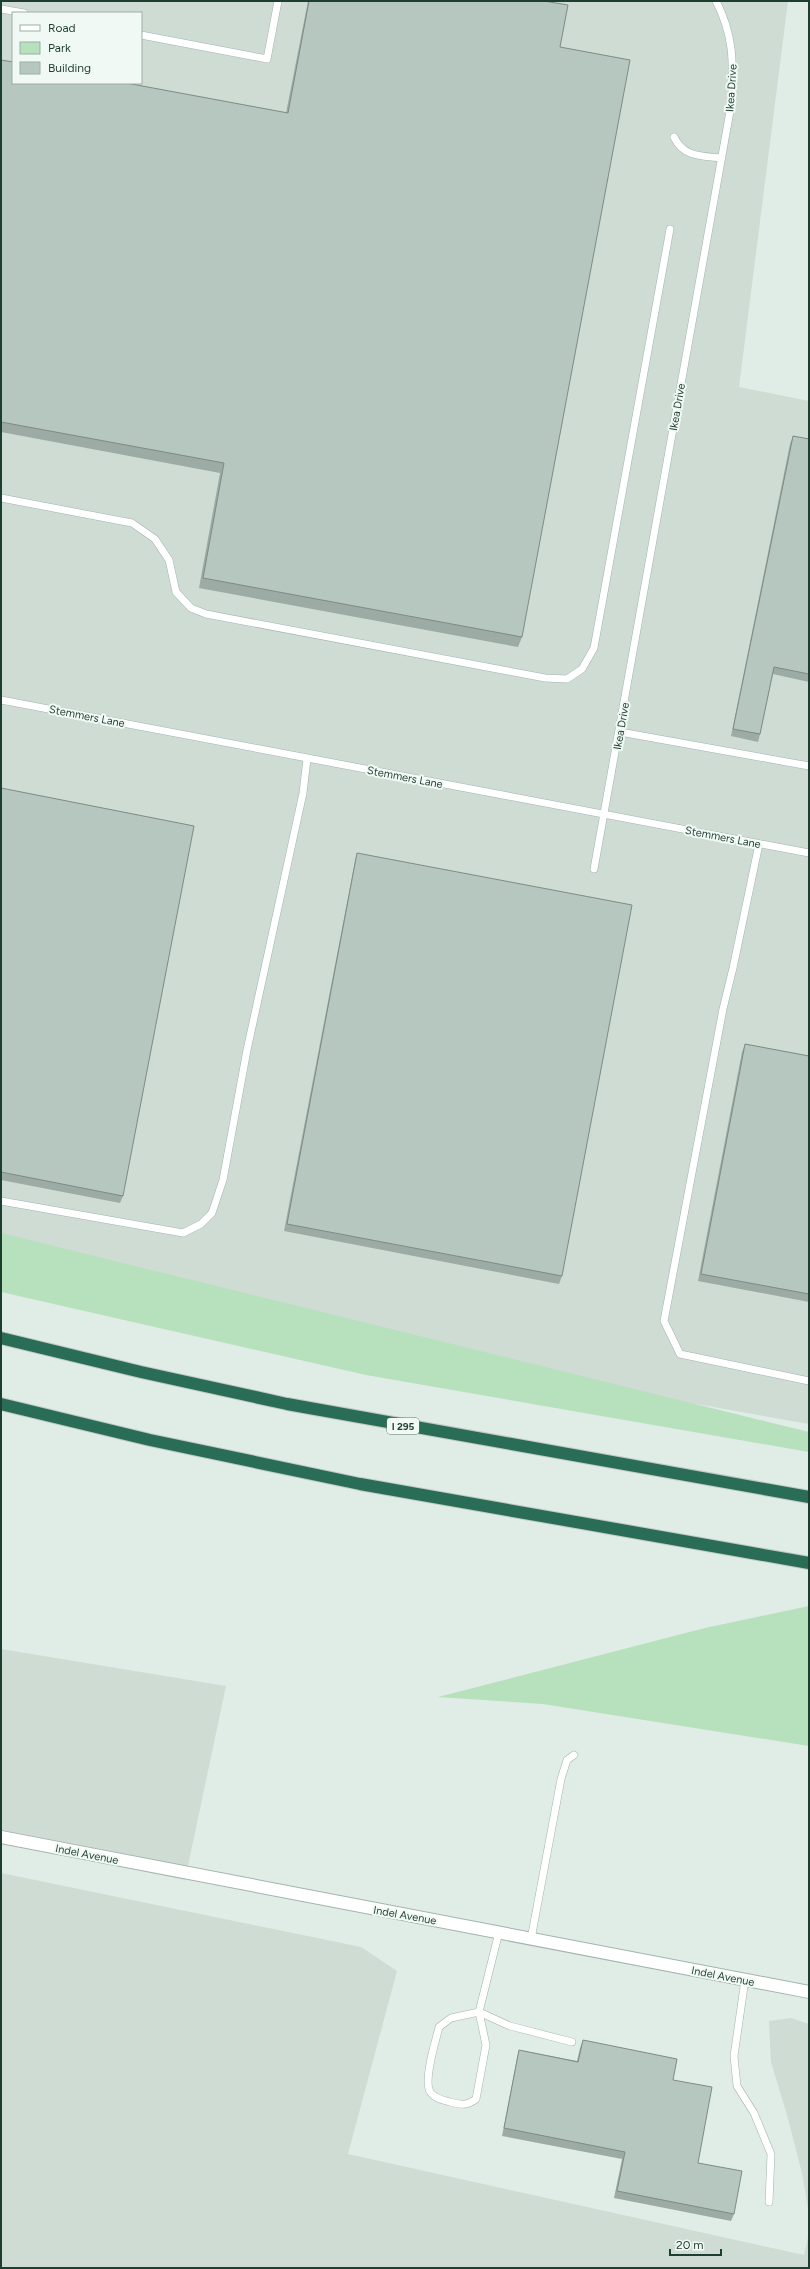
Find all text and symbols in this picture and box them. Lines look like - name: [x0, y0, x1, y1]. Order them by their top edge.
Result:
- legend: [12, 12, 142, 84]
- text: Road: [48, 21, 76, 35]
- text: Park: [48, 41, 71, 55]
- text: Building: [48, 61, 91, 75]
- street label: Ikea Drive: [723, 64, 740, 112]
- street label: Ikea Drive: [667, 382, 688, 432]
- street label: Ikea Drive: [611, 701, 632, 751]
- street label: Stemmers Lane: [48, 703, 126, 730]
- street label: Stemmers Lane: [366, 764, 444, 791]
- street label: Stemmers Lane: [684, 824, 762, 851]
- road number: I 295: [387, 1418, 419, 1434]
- street label: Indel Avenue: [54, 1842, 120, 1867]
- street label: Indel Avenue: [372, 1904, 438, 1927]
- street label: Indel Avenue: [690, 1964, 756, 1989]
- scale bar: [670, 2231, 721, 2257]
- text: 20 m: [676, 2238, 704, 2252]

